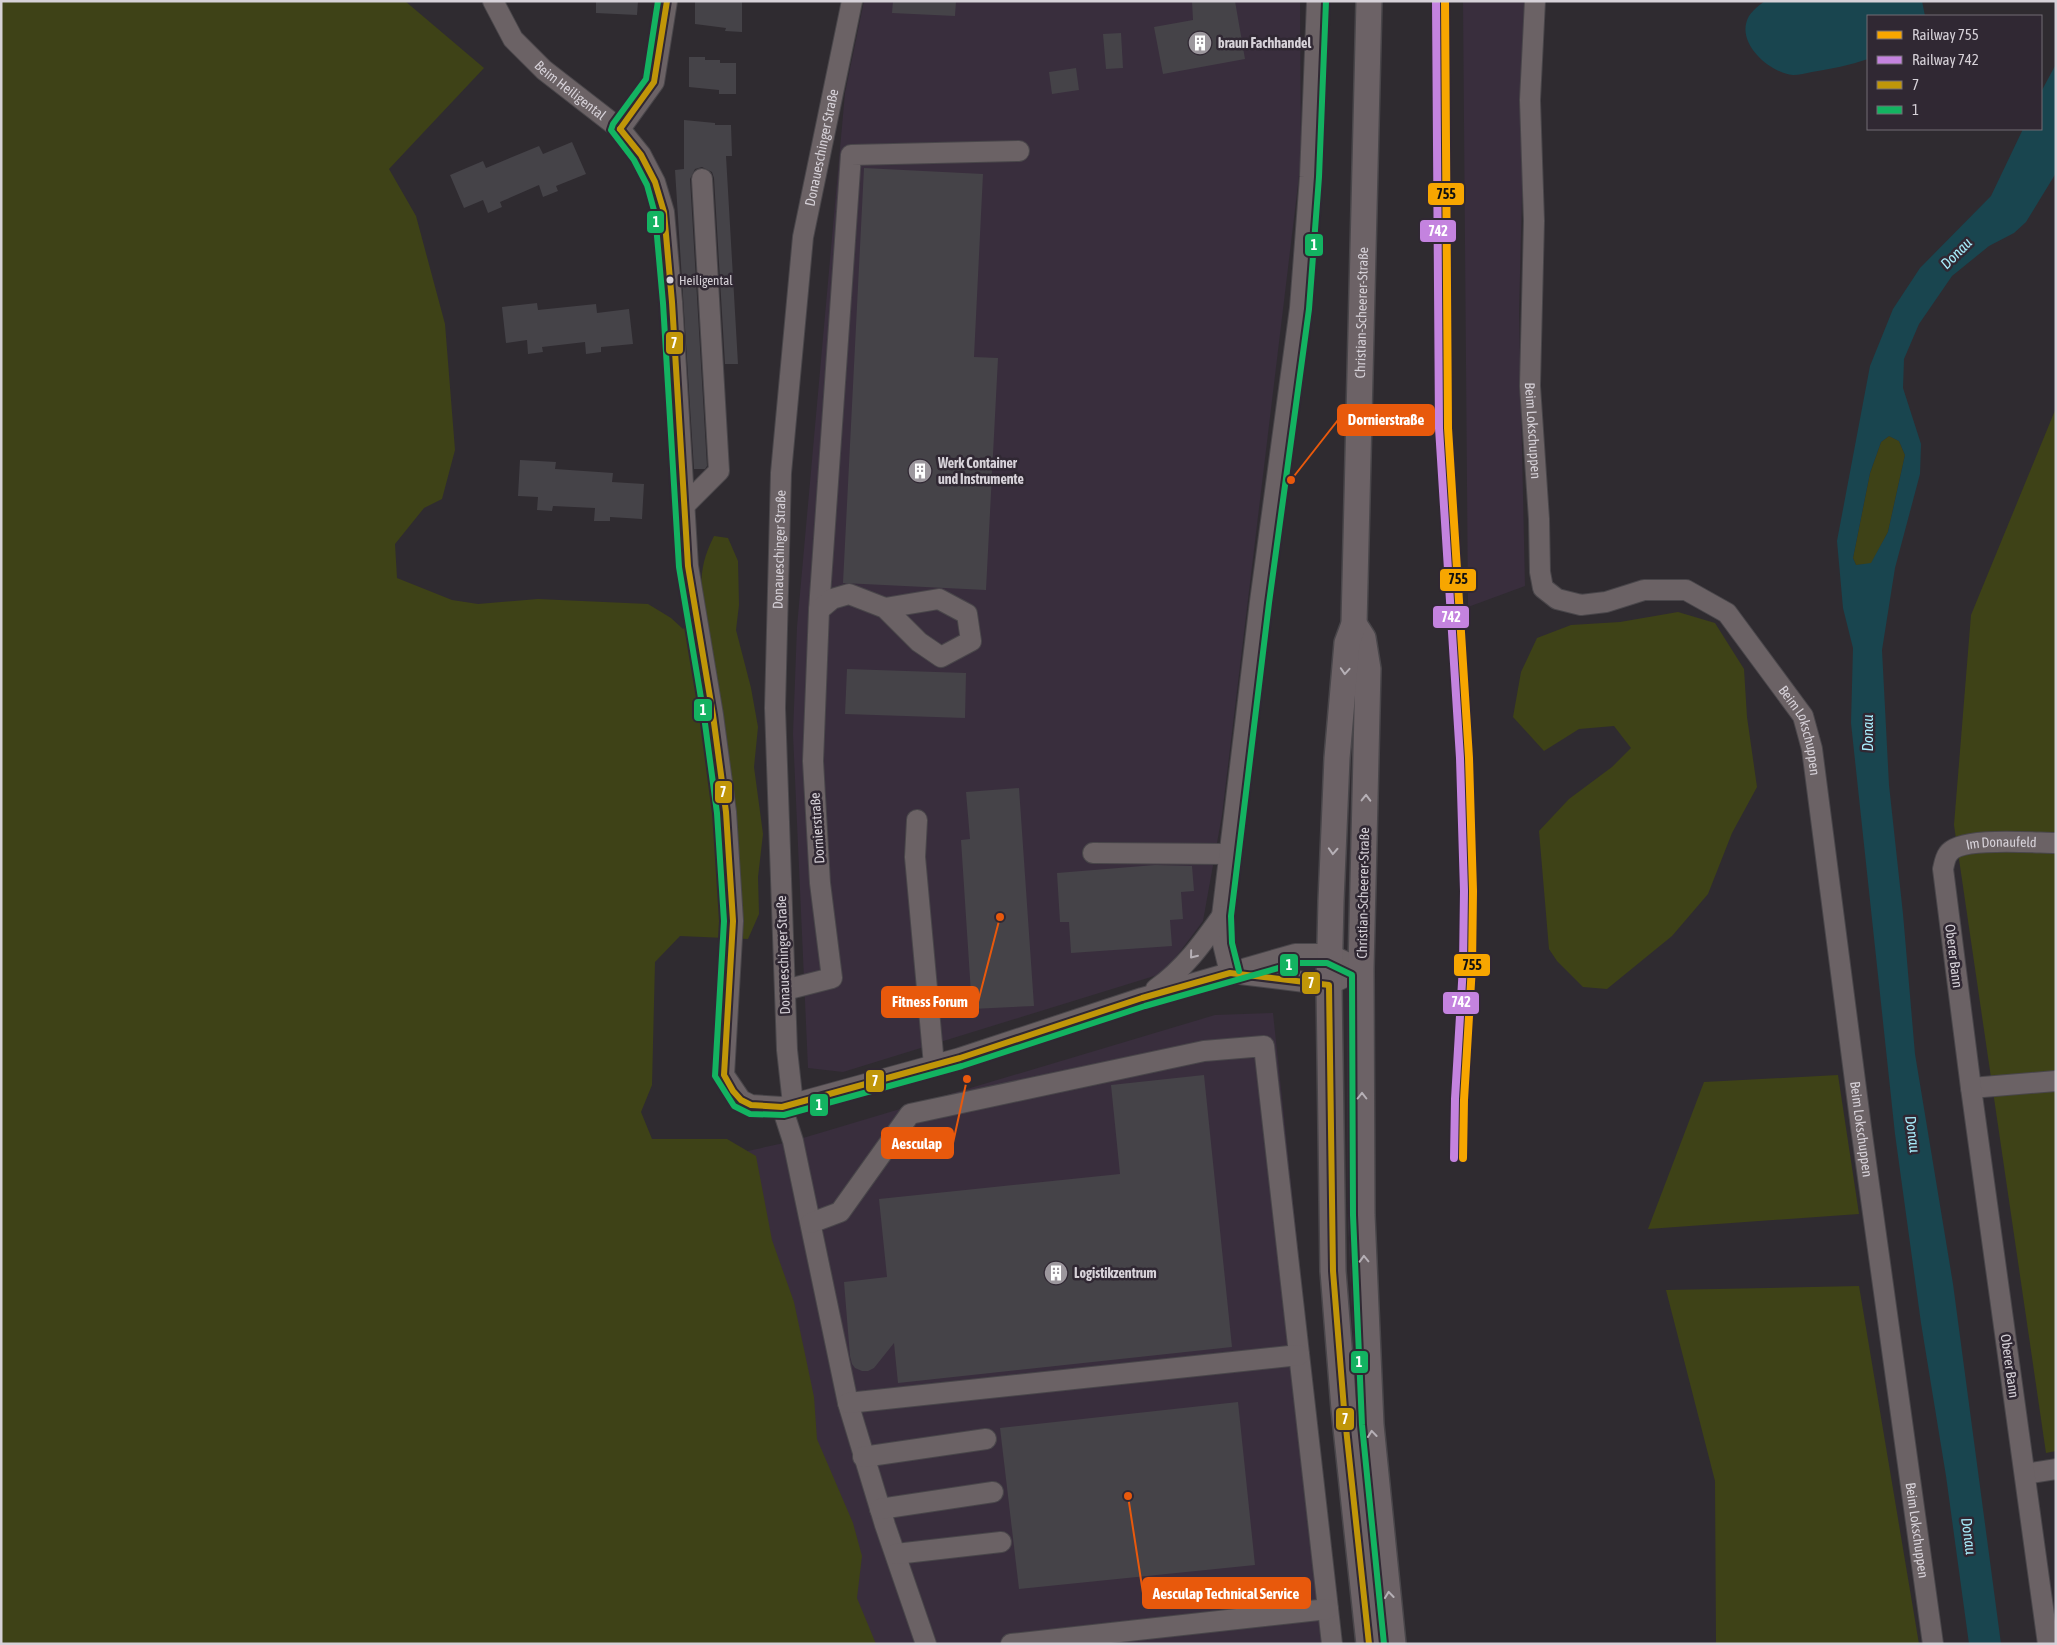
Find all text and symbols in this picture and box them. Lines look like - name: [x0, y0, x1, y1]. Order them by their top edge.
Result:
- legend: [1867, 15, 2042, 130]
- text: Railway 755: [1912, 26, 1979, 43]
- building icon: braun Fachhandel: [1187, 30, 1213, 56]
- place label: braun Fachhandel: [1218, 35, 1311, 51]
- text: Railway 742: [1912, 51, 1979, 68]
- street label: Beim Heiligental: [531, 57, 609, 123]
- text: 7: [1912, 76, 1919, 93]
- street label: Donaueschinger Straße: [802, 88, 842, 208]
- text: 1: [1912, 101, 1919, 118]
- line badge: 755: [1427, 182, 1465, 206]
- text: 755: [1436, 186, 1456, 202]
- line badge: 1: [646, 210, 665, 234]
- text: 1: [653, 214, 660, 230]
- line badge: 742: [1419, 219, 1457, 243]
- text: 742: [1428, 223, 1448, 239]
- line badge: 1: [1304, 233, 1324, 257]
- water label: Donau: [1937, 234, 1975, 272]
- text: 1: [1311, 237, 1318, 253]
- street label: Christian-Scheerer-Straße: [1352, 247, 1371, 379]
- place label: Heiligental: [679, 273, 733, 288]
- marker: Heiligental: [665, 275, 675, 285]
- line badge: 7: [665, 331, 684, 355]
- text: 7: [671, 335, 677, 351]
- street label: Beim Lokschuppen: [1522, 382, 1544, 479]
- callout: Dornierstraße: [1338, 405, 1434, 435]
- text: Dornierstraße: [1348, 411, 1424, 428]
- place label: Werk Container und Instrumente: [937, 455, 1024, 487]
- building icon: Werk Container und Instrumente: [907, 458, 933, 484]
- street label: Donaueschinger Straße: [770, 490, 789, 609]
- line badge: 755: [1439, 568, 1477, 592]
- text: 755: [1448, 571, 1468, 587]
- line badge: 742: [1432, 605, 1470, 629]
- text: 742: [1441, 609, 1461, 625]
- one-way arrow: [1339, 667, 1350, 675]
- street label: Beim Lokschuppen: [1775, 683, 1823, 776]
- line badge: 1: [693, 698, 713, 722]
- text: 1: [700, 702, 707, 718]
- water label: Donau: [1859, 715, 1876, 751]
- line badge: 7: [714, 780, 733, 804]
- text: 7: [720, 784, 726, 800]
- street label: Dornierstraße: [807, 792, 827, 864]
- one-way arrow: [1361, 794, 1371, 802]
- street label: Christian-Scheerer-Straße: [1354, 827, 1372, 959]
- street label: Im Donaufeld: [1964, 834, 2037, 853]
- one-way arrow: [1327, 847, 1338, 855]
- street label: Donaueschinger Straße: [773, 895, 793, 1015]
- street label: Oberer Bann: [1942, 923, 1966, 989]
- one-way arrow: [1189, 950, 1198, 959]
- line badge: 1: [1279, 953, 1299, 977]
- line badge: 755: [1453, 953, 1491, 977]
- text: 1: [1286, 957, 1293, 973]
- text: 755: [1462, 957, 1482, 973]
- line badge: 7: [1301, 971, 1321, 995]
- text: 7: [1308, 975, 1314, 991]
- callout: Fitness Forum: [882, 987, 978, 1017]
- line badge: 742: [1442, 991, 1480, 1015]
- text: Fitness Forum: [892, 993, 968, 1010]
- text: 742: [1451, 994, 1471, 1010]
- line badge: 7: [865, 1069, 885, 1093]
- text: 7: [872, 1073, 878, 1089]
- street label: Beim Lokschuppen: [1847, 1080, 1876, 1178]
- one-way arrow: [1357, 1092, 1367, 1100]
- line badge: 1: [809, 1093, 829, 1117]
- text: 1: [816, 1097, 823, 1113]
- water label: Donau: [1902, 1115, 1924, 1153]
- callout: Aesculap: [882, 1128, 953, 1158]
- text: Aesculap: [891, 1135, 942, 1152]
- one-way arrow: [1359, 1255, 1370, 1263]
- building icon: Logistikzentrum: [1043, 1260, 1069, 1286]
- place label: Logistikzentrum: [1074, 1265, 1157, 1281]
- street label: Oberer Bann: [1998, 1333, 2022, 1399]
- line badge: 1: [1350, 1350, 1369, 1374]
- text: 1: [1356, 1354, 1363, 1370]
- line badge: 7: [1335, 1407, 1355, 1431]
- text: 7: [1342, 1411, 1348, 1427]
- one-way arrow: [1367, 1429, 1378, 1437]
- street label: Beim Lokschuppen: [1903, 1481, 1932, 1579]
- water label: Donau: [1958, 1517, 1980, 1555]
- callout: Aesculap Technical Service: [1143, 1578, 1310, 1608]
- text: Aesculap Technical Service: [1152, 1585, 1299, 1602]
- one-way arrow: [1384, 1591, 1395, 1599]

